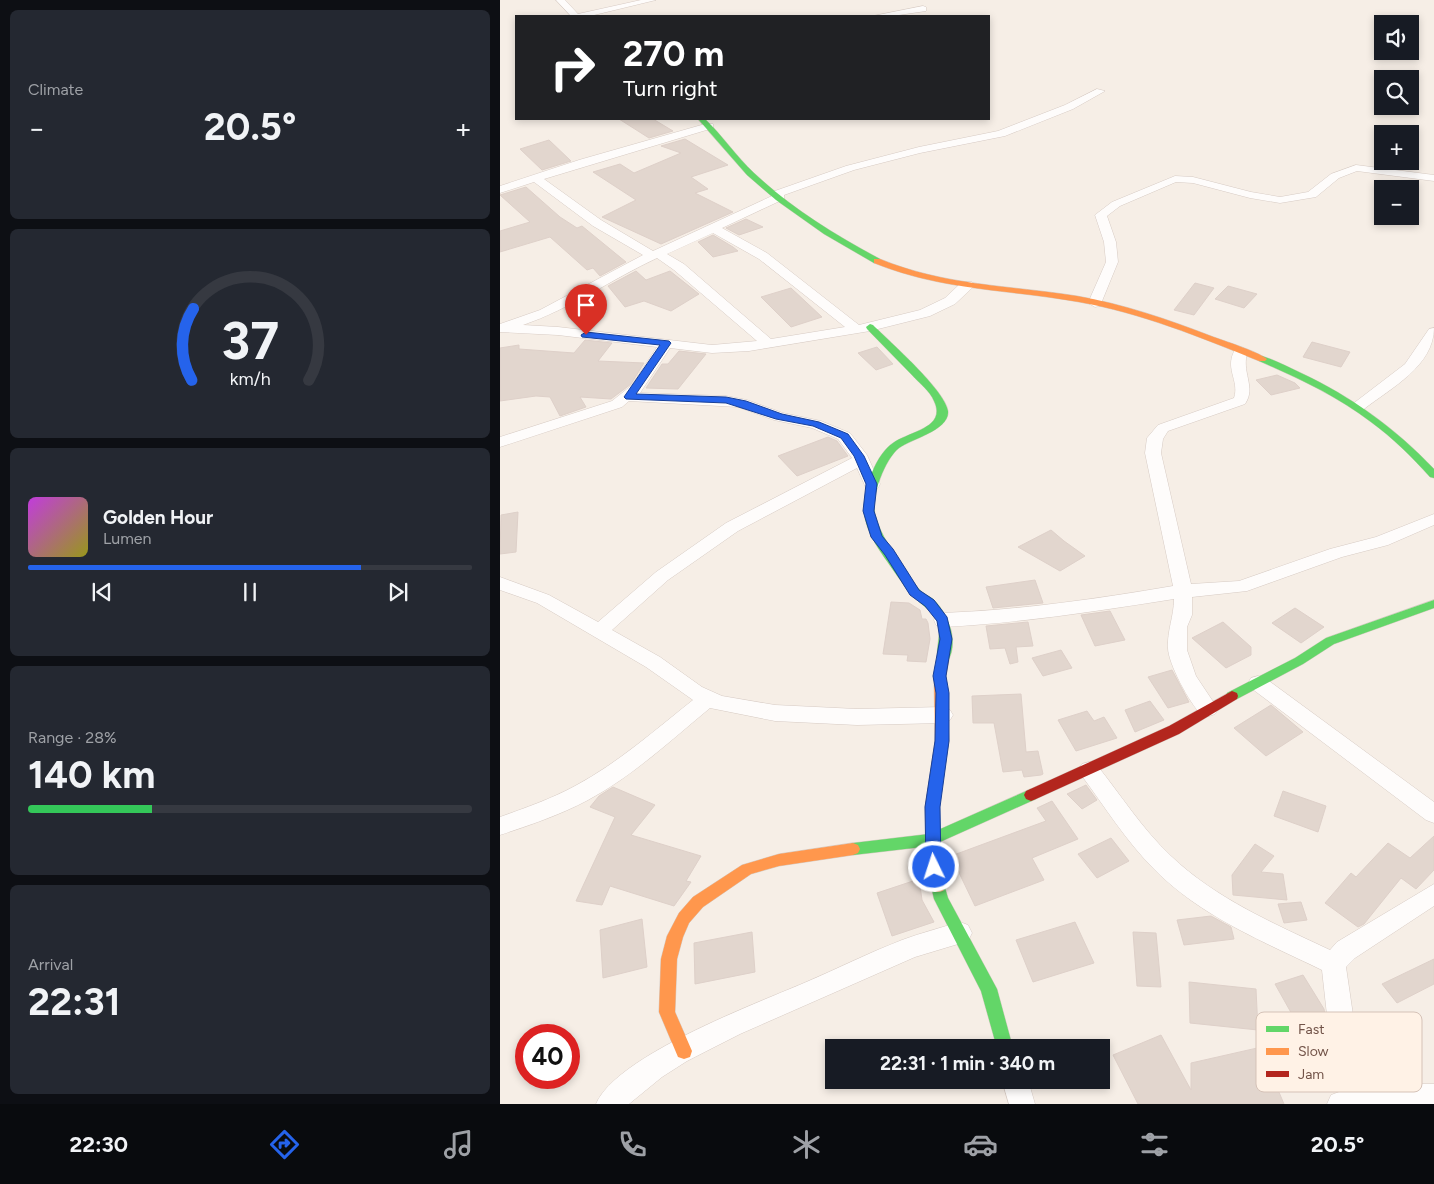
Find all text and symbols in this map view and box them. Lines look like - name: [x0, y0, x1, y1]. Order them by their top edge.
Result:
- map controls: [1374, 15, 1419, 225]
- button: sound: [1374, 15, 1419, 60]
- text: 270 m: [623, 33, 724, 75]
- icon: right: [540, 35, 605, 100]
- button: search: [1374, 70, 1419, 115]
- text: Turn right: [623, 75, 718, 102]
- text: Climate: [28, 80, 83, 99]
- text: 20.5°: [204, 104, 296, 150]
- text: −: [28, 111, 45, 145]
- text: +: [455, 111, 472, 145]
- button: +: [1374, 125, 1419, 170]
- button: −: [1374, 180, 1419, 225]
- pin: [565, 284, 607, 335]
- icon: arrive: [572, 291, 600, 319]
- text: 37: [221, 310, 279, 372]
- text: km/h: [230, 368, 270, 389]
- text: Golden Hour: [103, 506, 213, 529]
- text: Lumen: [103, 529, 152, 548]
- icon: previous: [88, 578, 116, 606]
- icon: pause: [236, 578, 264, 606]
- icon: next: [384, 578, 412, 606]
- text: Range · 28%: [28, 728, 117, 747]
- text: 140 km: [28, 752, 155, 798]
- position arrow: [907, 840, 959, 892]
- text: Arrival: [28, 955, 73, 974]
- text: 22:31: [28, 979, 121, 1025]
- legend: [1256, 1012, 1422, 1092]
- text: Fast: [1298, 1021, 1324, 1038]
- speed limit sign: 40: [515, 1024, 580, 1089]
- text: Slow: [1298, 1043, 1329, 1060]
- text: 22:31 · 1 min · 340 m: [880, 1052, 1055, 1075]
- text: Jam: [1298, 1066, 1324, 1083]
- icon: directions: [267, 1127, 302, 1162]
- icon: music: [441, 1127, 476, 1162]
- icon: phone: [615, 1127, 650, 1162]
- icon: climate: [789, 1127, 824, 1162]
- icon: car: [963, 1127, 998, 1162]
- icon: filters: [1137, 1127, 1172, 1162]
- text: 22:30: [69, 1131, 128, 1158]
- text: 20.5°: [1311, 1131, 1364, 1158]

